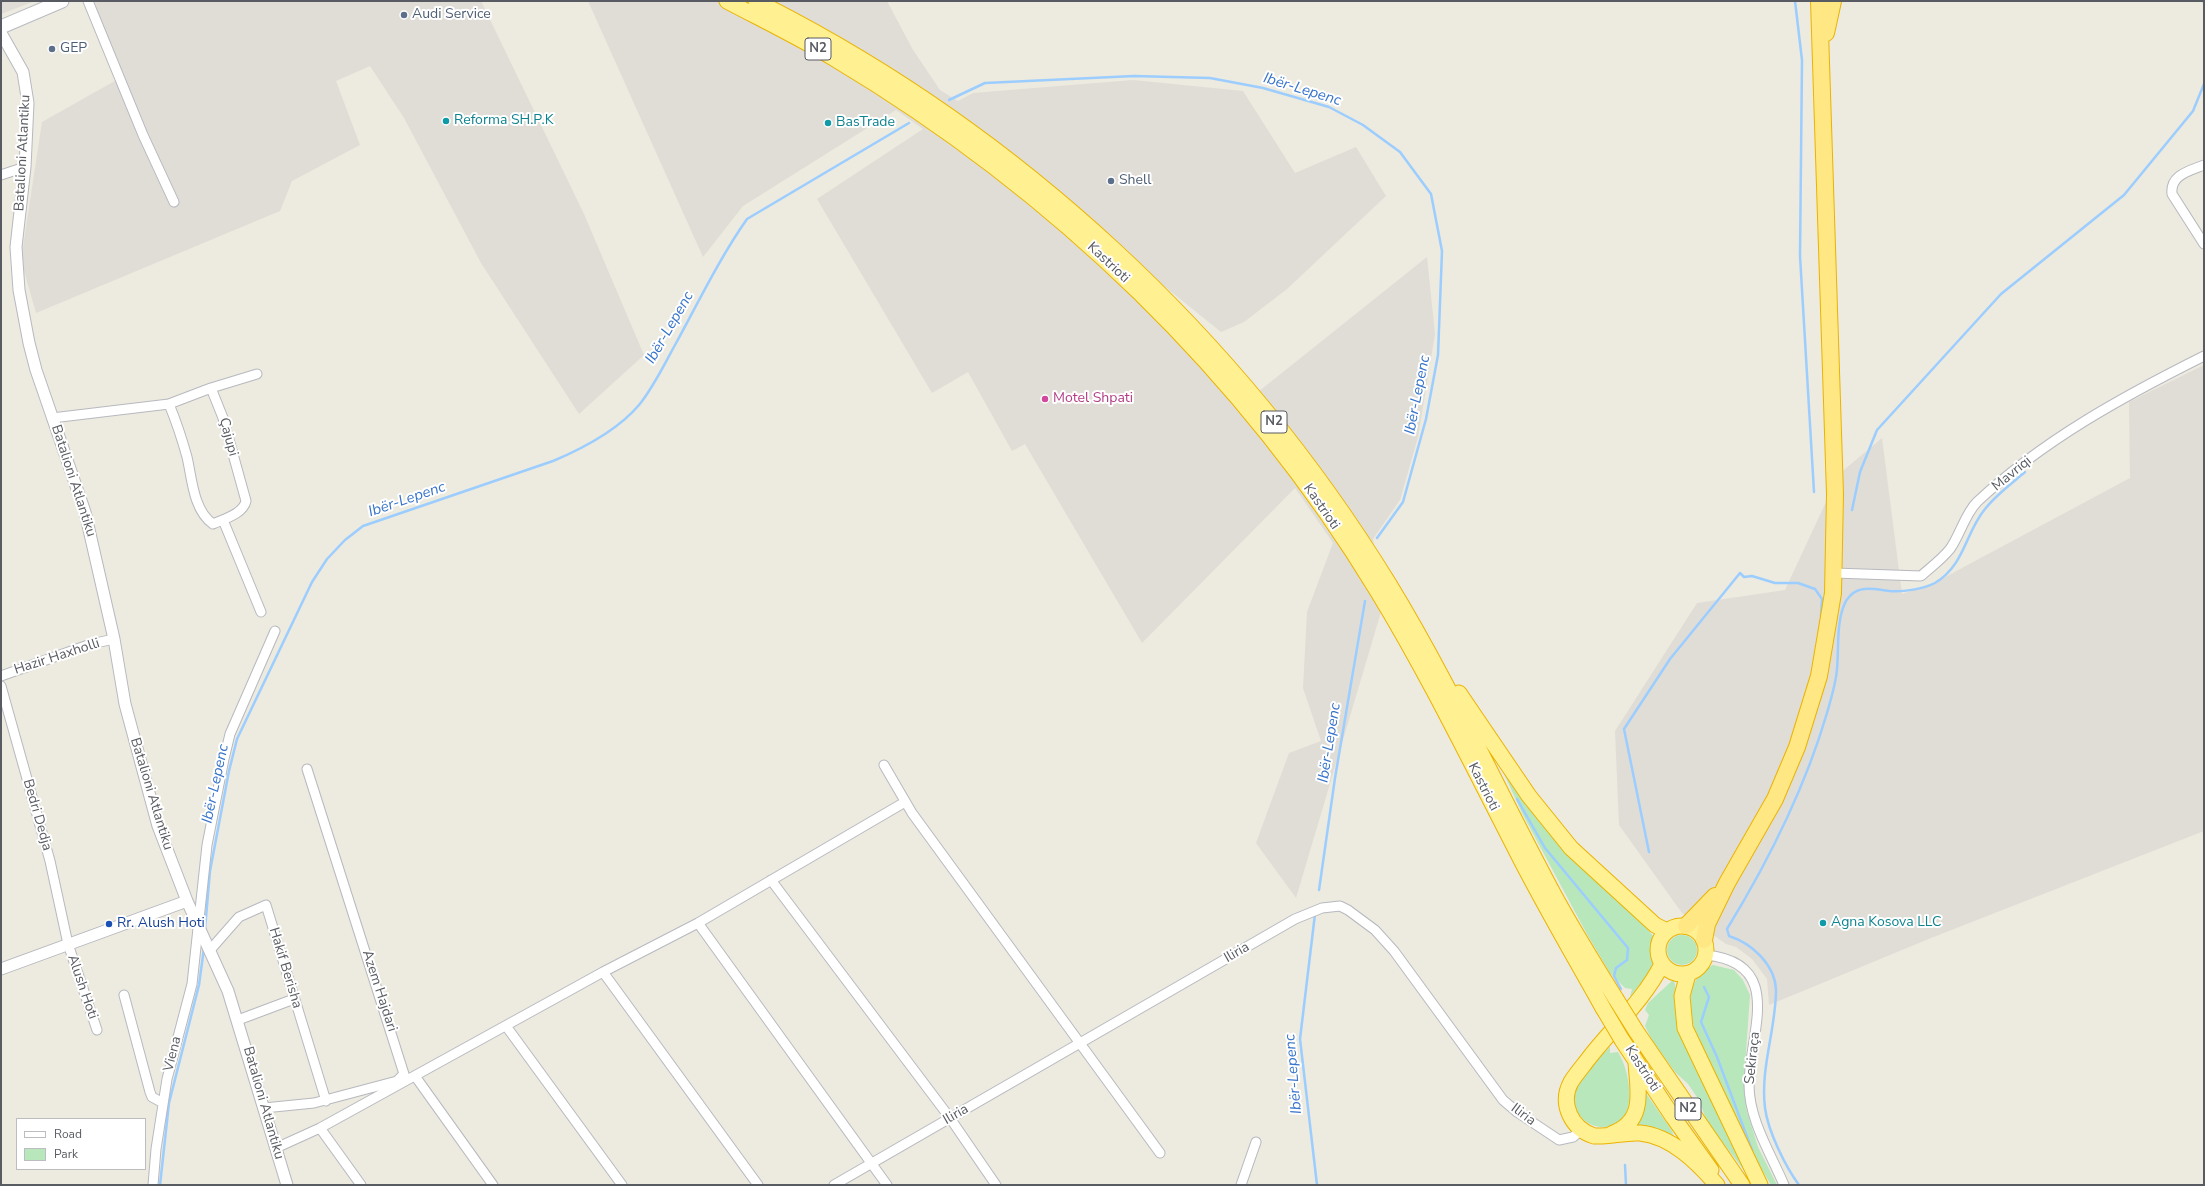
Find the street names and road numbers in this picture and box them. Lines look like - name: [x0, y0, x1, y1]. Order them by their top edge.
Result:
- road number: N2: [805, 38, 831, 60]
- street label: Batalioni Atlantiku: [12, 94, 34, 212]
- street label: Kastrioti: [1083, 239, 1133, 287]
- road number: N2: [1261, 411, 1287, 433]
- street label: Çajupi: [215, 416, 241, 458]
- street label: Batalioni Atlantiku: [47, 423, 99, 539]
- street label: Mavriqi: [1989, 453, 2035, 495]
- street label: Kastrioti: [1299, 481, 1343, 533]
- street label: Hazir Haxholli: [12, 635, 102, 679]
- street label: Batalioni Atlantiku: [126, 736, 176, 852]
- street label: Kastrioti: [1464, 760, 1502, 814]
- street label: Bedri Dedja: [19, 777, 55, 853]
- street label: Hakif Berisha: [265, 925, 305, 1011]
- street label: Iliria: [1221, 939, 1253, 967]
- street label: Azem Hajdari: [358, 948, 400, 1034]
- street label: Alush Hoti: [63, 953, 101, 1021]
- street label: Sekiraça: [1742, 1031, 1764, 1085]
- street label: Viena: [161, 1035, 185, 1073]
- street label: Kastrioti: [1621, 1043, 1663, 1095]
- street label: Batalioni Atlantiku: [239, 1045, 287, 1161]
- road number: N2: [1675, 1098, 1701, 1120]
- street label: Iliria: [1507, 1100, 1539, 1130]
- street label: Iliria: [940, 1101, 972, 1129]

